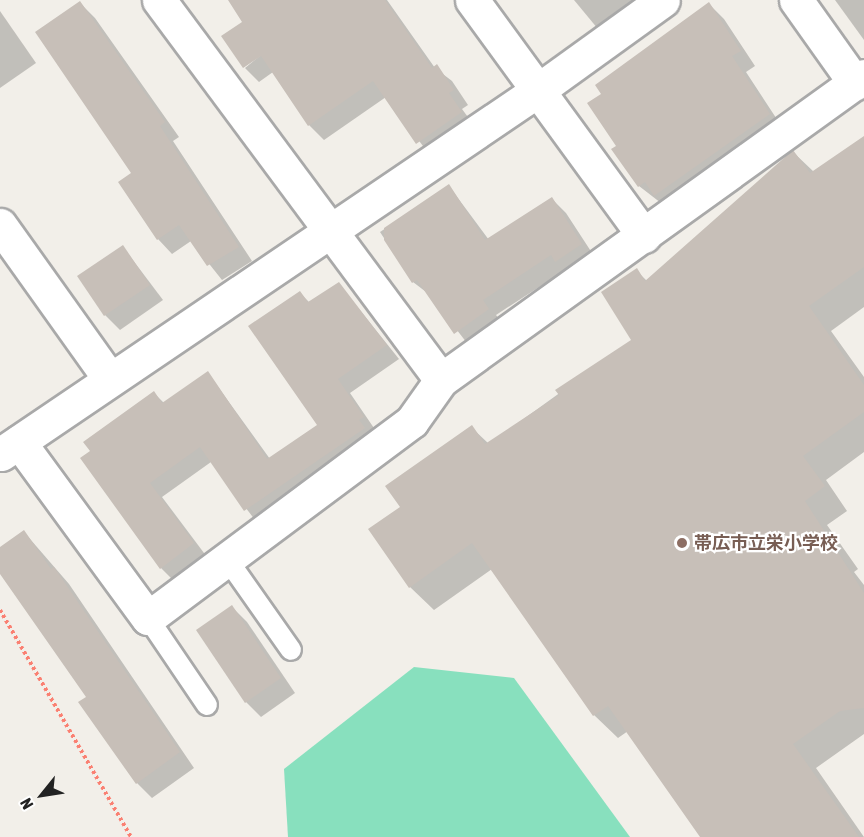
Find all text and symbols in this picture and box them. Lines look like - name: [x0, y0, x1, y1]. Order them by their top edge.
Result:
- place label: 帯広市立栄小学校: [694, 532, 838, 554]
- marker: 帯広市立栄小学校: [675, 536, 689, 550]
- north arrow: [12, 765, 72, 825]
- text: N: [16, 795, 37, 813]

